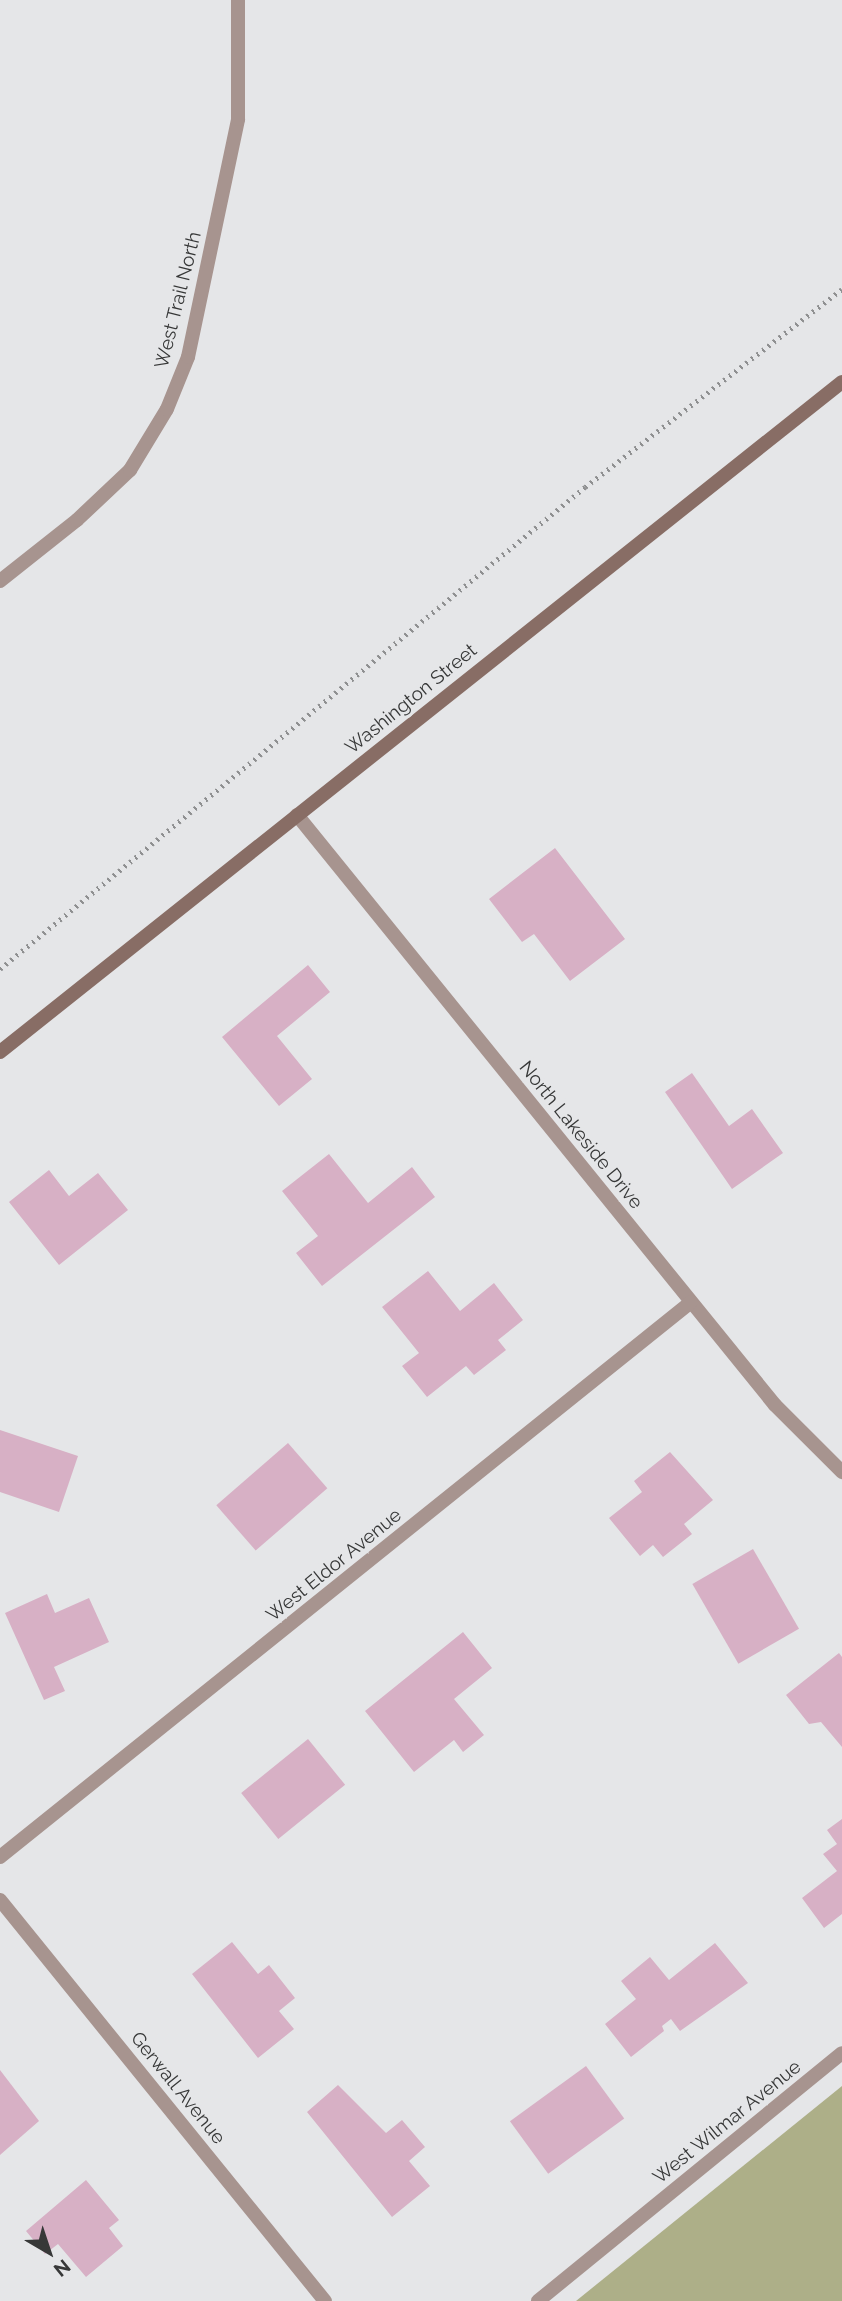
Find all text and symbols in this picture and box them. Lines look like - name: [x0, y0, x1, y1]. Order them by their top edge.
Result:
- street label: West Trail North: [150, 229, 206, 371]
- street label: Washington Street: [341, 639, 481, 759]
- street label: North Lakeside Drive: [514, 1057, 648, 1213]
- street label: West Eldor Avenue: [261, 1503, 407, 1627]
- street label: Gerwall Avenue: [125, 2027, 231, 2149]
- street label: West Wilmar Avenue: [648, 2055, 806, 2189]
- north arrow: [14, 2217, 84, 2287]
- text: N: [50, 2255, 75, 2281]

